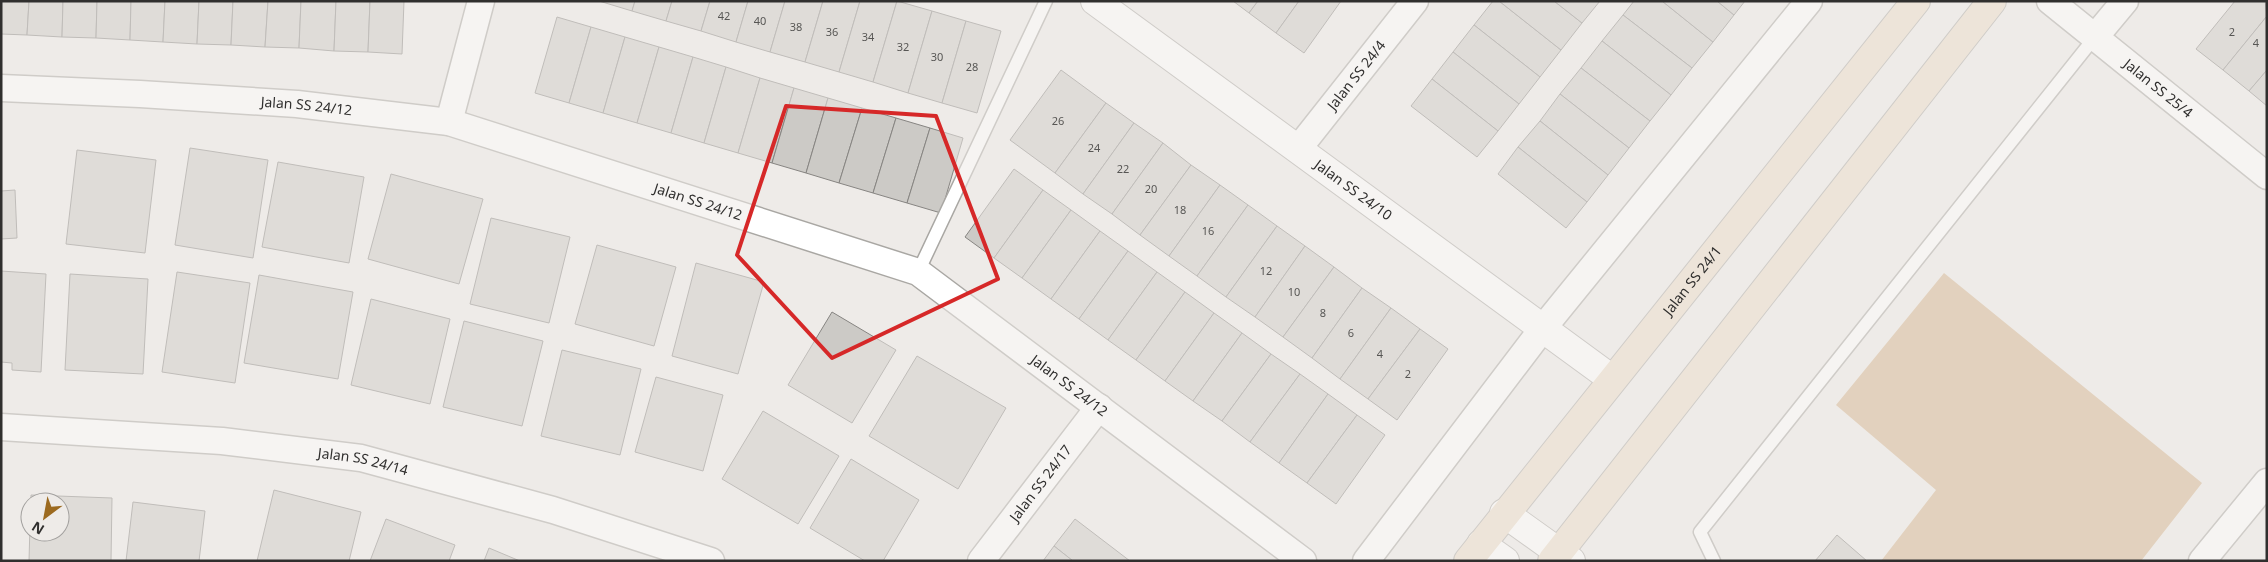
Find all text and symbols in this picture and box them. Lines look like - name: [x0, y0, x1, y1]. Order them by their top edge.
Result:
- house number: 42: [718, 8, 730, 23]
- house number: 40: [754, 13, 766, 28]
- house number: 38: [790, 19, 802, 34]
- house number: 36: [826, 24, 838, 39]
- house number: 2: [2229, 24, 2235, 39]
- house number: 34: [862, 29, 875, 44]
- house number: 4: [2253, 35, 2260, 50]
- street label: Jalan SS 24/4: [1321, 36, 1389, 115]
- house number: 32: [897, 39, 909, 54]
- house number: 30: [931, 49, 943, 64]
- street label: Jalan SS 25/4: [2118, 53, 2197, 122]
- house number: 28: [966, 59, 978, 74]
- street label: Jalan SS 24/12: [258, 92, 353, 119]
- house number: 26: [1052, 113, 1064, 128]
- house number: 24: [1088, 140, 1101, 155]
- street label: Jalan SS 24/10: [1309, 154, 1396, 224]
- house number: 22: [1117, 161, 1129, 176]
- street label: Jalan SS 24/12: [650, 178, 745, 224]
- house number: 20: [1145, 181, 1157, 196]
- house number: 18: [1174, 202, 1186, 217]
- house number: 16: [1202, 223, 1214, 238]
- street label: Jalan SS 24/1: [1657, 242, 1725, 321]
- house number: 12: [1260, 263, 1272, 278]
- house number: 10: [1288, 284, 1300, 299]
- house number: 8: [1320, 305, 1326, 320]
- house number: 6: [1348, 325, 1354, 340]
- house number: 4: [1377, 346, 1384, 361]
- street label: Jalan SS 24/12: [1026, 349, 1112, 420]
- house number: 2: [1405, 366, 1411, 381]
- street label: Jalan SS 24/17: [1004, 441, 1076, 527]
- street label: Jalan SS 24/14: [315, 443, 410, 479]
- north arrow: [20, 492, 70, 542]
- text: N: [28, 517, 48, 540]

